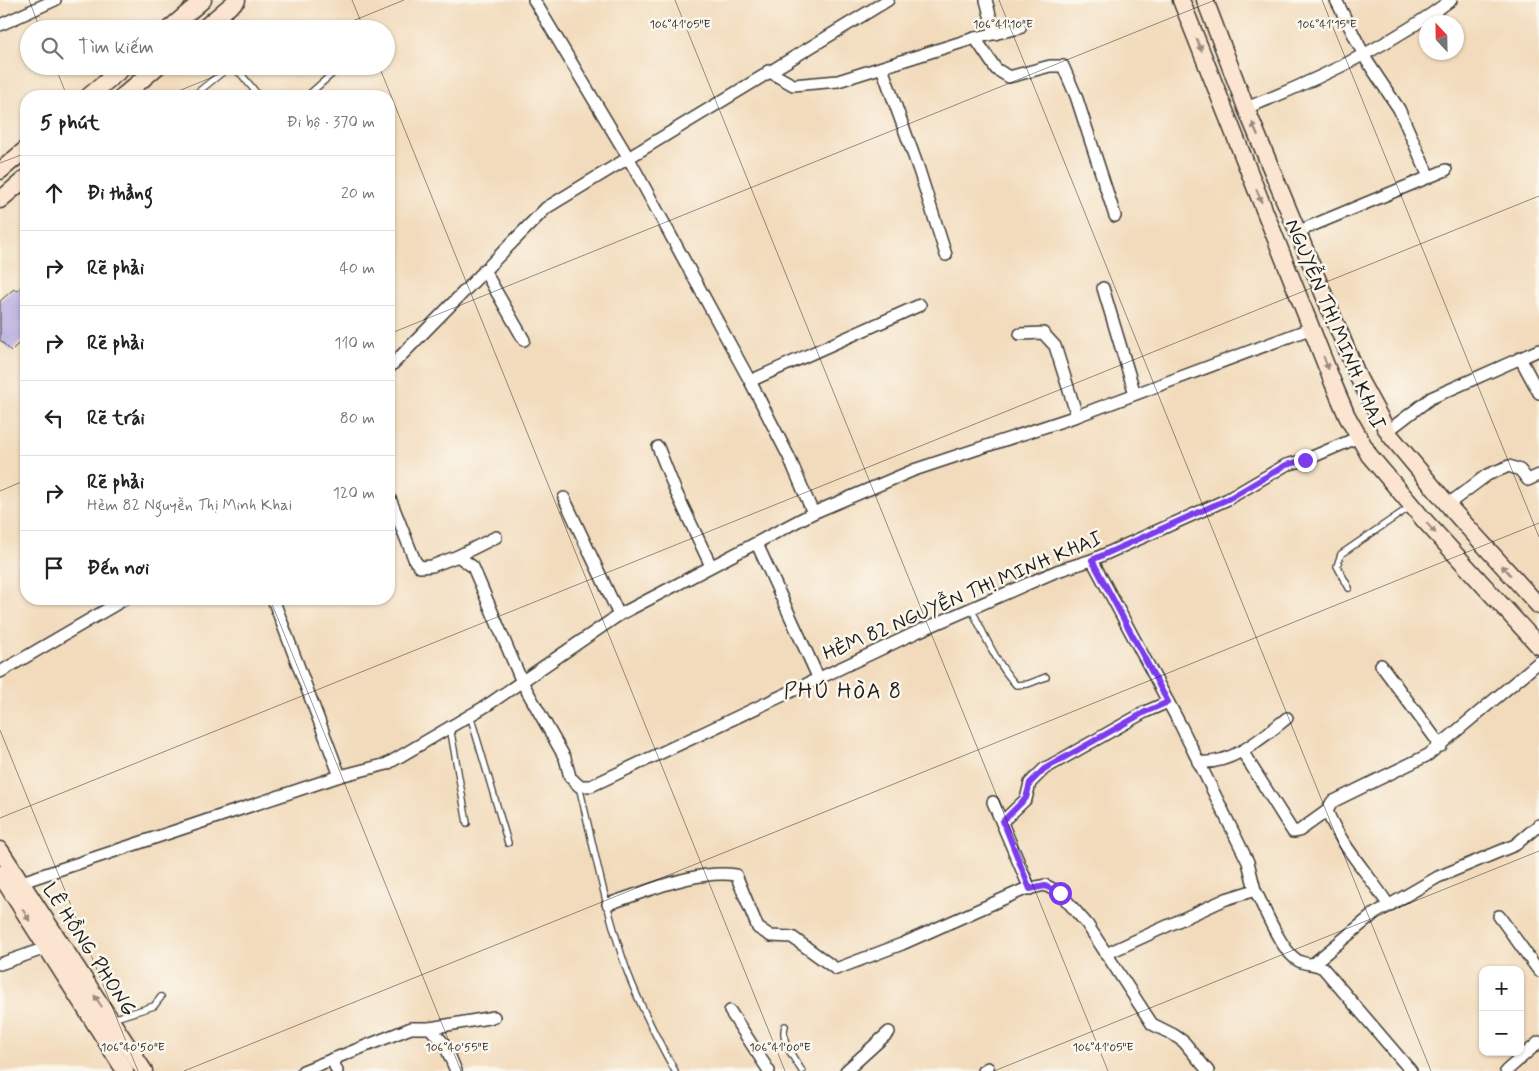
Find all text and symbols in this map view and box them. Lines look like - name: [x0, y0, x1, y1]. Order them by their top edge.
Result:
- north arrow: [1419, 15, 1464, 60]
- text: 106°41'05"E: [649, 17, 711, 33]
- text: 106°41'10"E: [973, 17, 1033, 33]
- text: 106°41'15"E: [1297, 17, 1357, 33]
- search box: [20, 20, 395, 75]
- icon: search: [38, 34, 66, 62]
- text: Tìm kiếm: [78, 35, 154, 60]
- one-way arrow: [1195, 38, 1203, 53]
- text: 5 phút: [40, 109, 100, 137]
- text: Đi bộ · 370 m: [287, 112, 375, 133]
- one-way arrow: [1251, 122, 1259, 136]
- icon: ahead: [40, 179, 68, 207]
- text: Đi thẳng: [87, 181, 153, 206]
- text: 20 m: [341, 183, 375, 204]
- one-way arrow: [1255, 189, 1263, 204]
- street label: NGUYỄN THỊ MINH KHAI: [1278, 215, 1392, 434]
- icon: right: [40, 254, 68, 282]
- text: Rẽ phải: [87, 256, 144, 281]
- text: 40 m: [339, 258, 375, 279]
- icon: right: [40, 329, 68, 357]
- text: Rẽ phải: [87, 331, 144, 356]
- text: 110 m: [334, 333, 375, 354]
- one-way arrow: [1322, 356, 1330, 371]
- icon: left: [40, 404, 68, 432]
- text: Rẽ trái: [87, 406, 145, 431]
- text: 80 m: [340, 408, 375, 429]
- route end: [1294, 449, 1317, 472]
- text: Rẽ phải: [87, 470, 144, 495]
- icon: right: [40, 479, 68, 507]
- text: 120 m: [333, 483, 375, 504]
- text: Hẻm 82 Nguyễn Thị Minh Khai: [87, 495, 292, 516]
- one-way arrow: [1425, 522, 1437, 534]
- street label: HẺM 82 NGUYỄN THỊ MINH KHAI: [818, 524, 1107, 668]
- icon: arrive: [40, 554, 68, 582]
- text: Đến nơi: [87, 556, 149, 581]
- one-way arrow: [1500, 564, 1512, 576]
- district label: PHÚ HÒA 8: [784, 678, 902, 706]
- street label: LÊ HỒNG PHONG: [36, 878, 142, 1022]
- route start: [1049, 882, 1072, 905]
- one-way arrow: [22, 909, 31, 922]
- map controls: [1479, 966, 1524, 1056]
- button: +: [1479, 966, 1524, 1011]
- one-way arrow: [93, 994, 103, 1008]
- button: −: [1479, 1011, 1524, 1056]
- text: 106°40'50"E: [101, 1040, 165, 1056]
- text: 106°40'55"E: [425, 1040, 489, 1056]
- text: 106°41'00"E: [749, 1040, 811, 1056]
- text: 106°41'05"E: [1072, 1040, 1134, 1056]

